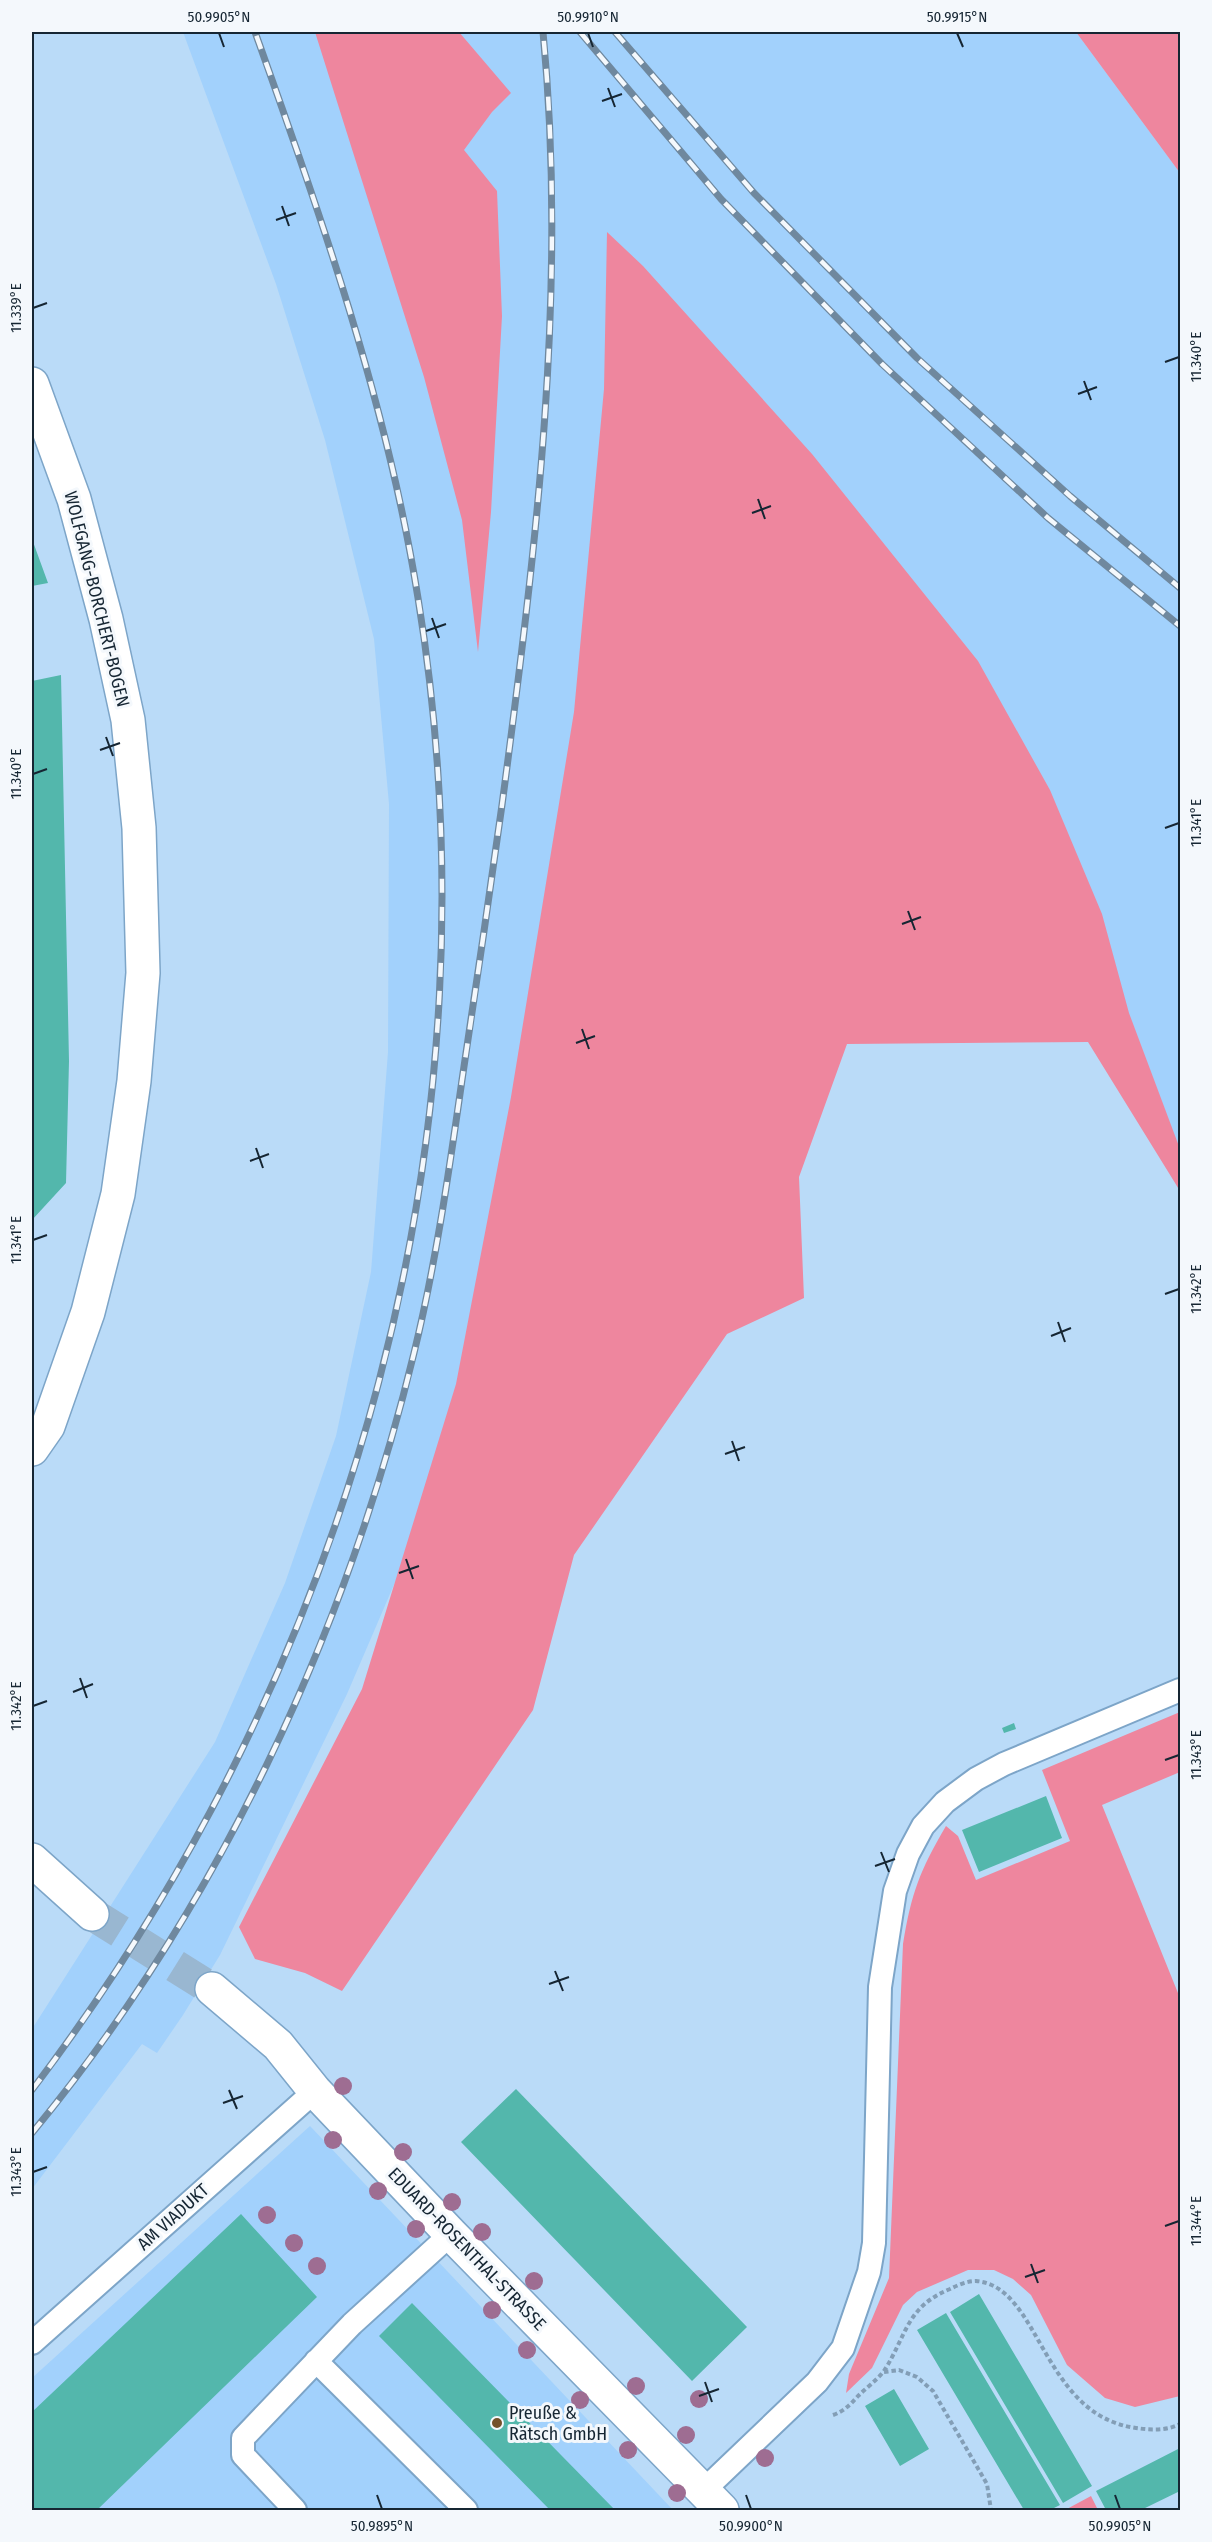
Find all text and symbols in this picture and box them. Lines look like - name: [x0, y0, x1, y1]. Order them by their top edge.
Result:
- text: 50.9905°N: [188, 8, 250, 26]
- text: 50.9910°N: [557, 8, 619, 26]
- text: 50.9915°N: [927, 8, 987, 26]
- text: 11.339°E: [7, 283, 25, 333]
- text: 11.340°E: [1187, 332, 1205, 382]
- street label: WOLFGANG-BORCHERT-BOGEN: [60, 489, 134, 709]
- text: 11.340°E: [7, 749, 25, 799]
- text: 11.341°E: [1187, 799, 1205, 847]
- text: 11.341°E: [7, 1216, 25, 1264]
- text: 11.342°E: [1187, 1264, 1205, 1314]
- text: 11.342°E: [7, 1681, 25, 1731]
- text: 11.343°E: [1187, 1730, 1205, 1780]
- text: 11.343°E: [7, 2147, 25, 2197]
- street label: EDUARD-ROSENTHAL-STRASSE: [383, 2163, 551, 2335]
- street label: AM VIADUKT: [133, 2179, 214, 2255]
- text: 11.344°E: [1187, 2196, 1205, 2246]
- place label: Preuße & Rätsch GmbH: [509, 2402, 607, 2445]
- marker: Preuße & Rätsch GmbH: [490, 2416, 504, 2430]
- text: 50.9895°N: [351, 2517, 413, 2535]
- text: 50.9900°N: [719, 2517, 783, 2535]
- text: 50.9905°N: [1089, 2517, 1151, 2535]

